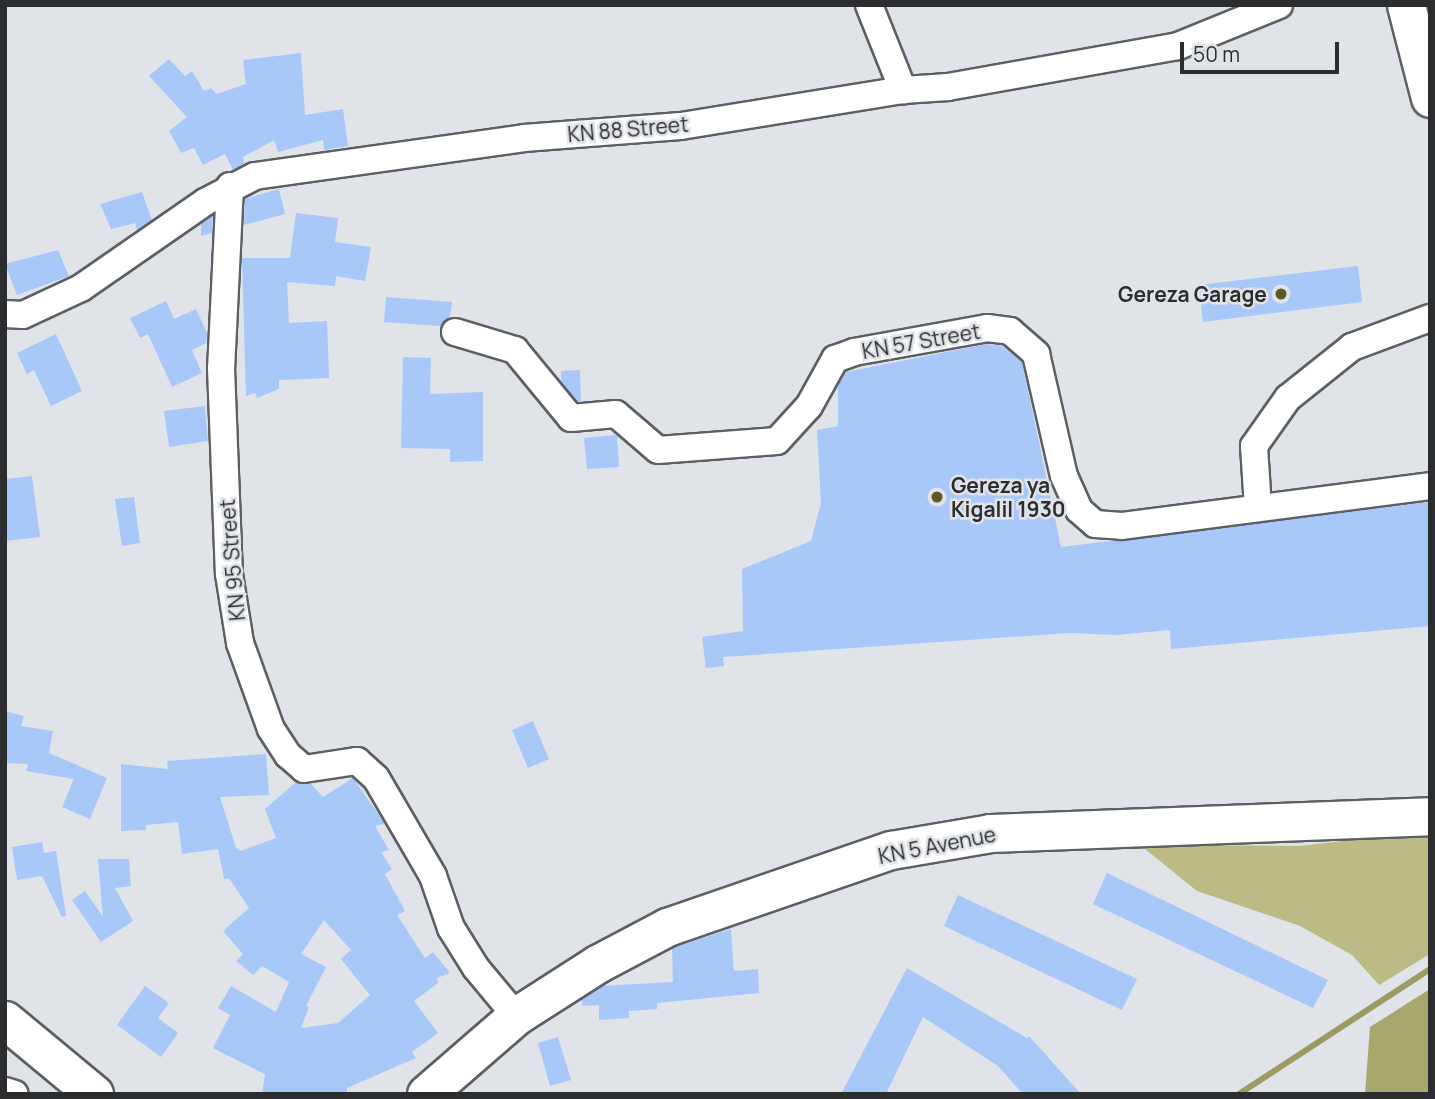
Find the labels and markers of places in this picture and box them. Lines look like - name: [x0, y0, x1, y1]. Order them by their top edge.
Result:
- place label: Gereza Garage: [1118, 281, 1267, 307]
- marker: Gereza Garage: [1273, 286, 1289, 302]
- place label: Gereza ya KigaliI 1930: [951, 472, 1066, 522]
- marker: Gereza ya KigaliI 1930: [929, 489, 945, 505]

